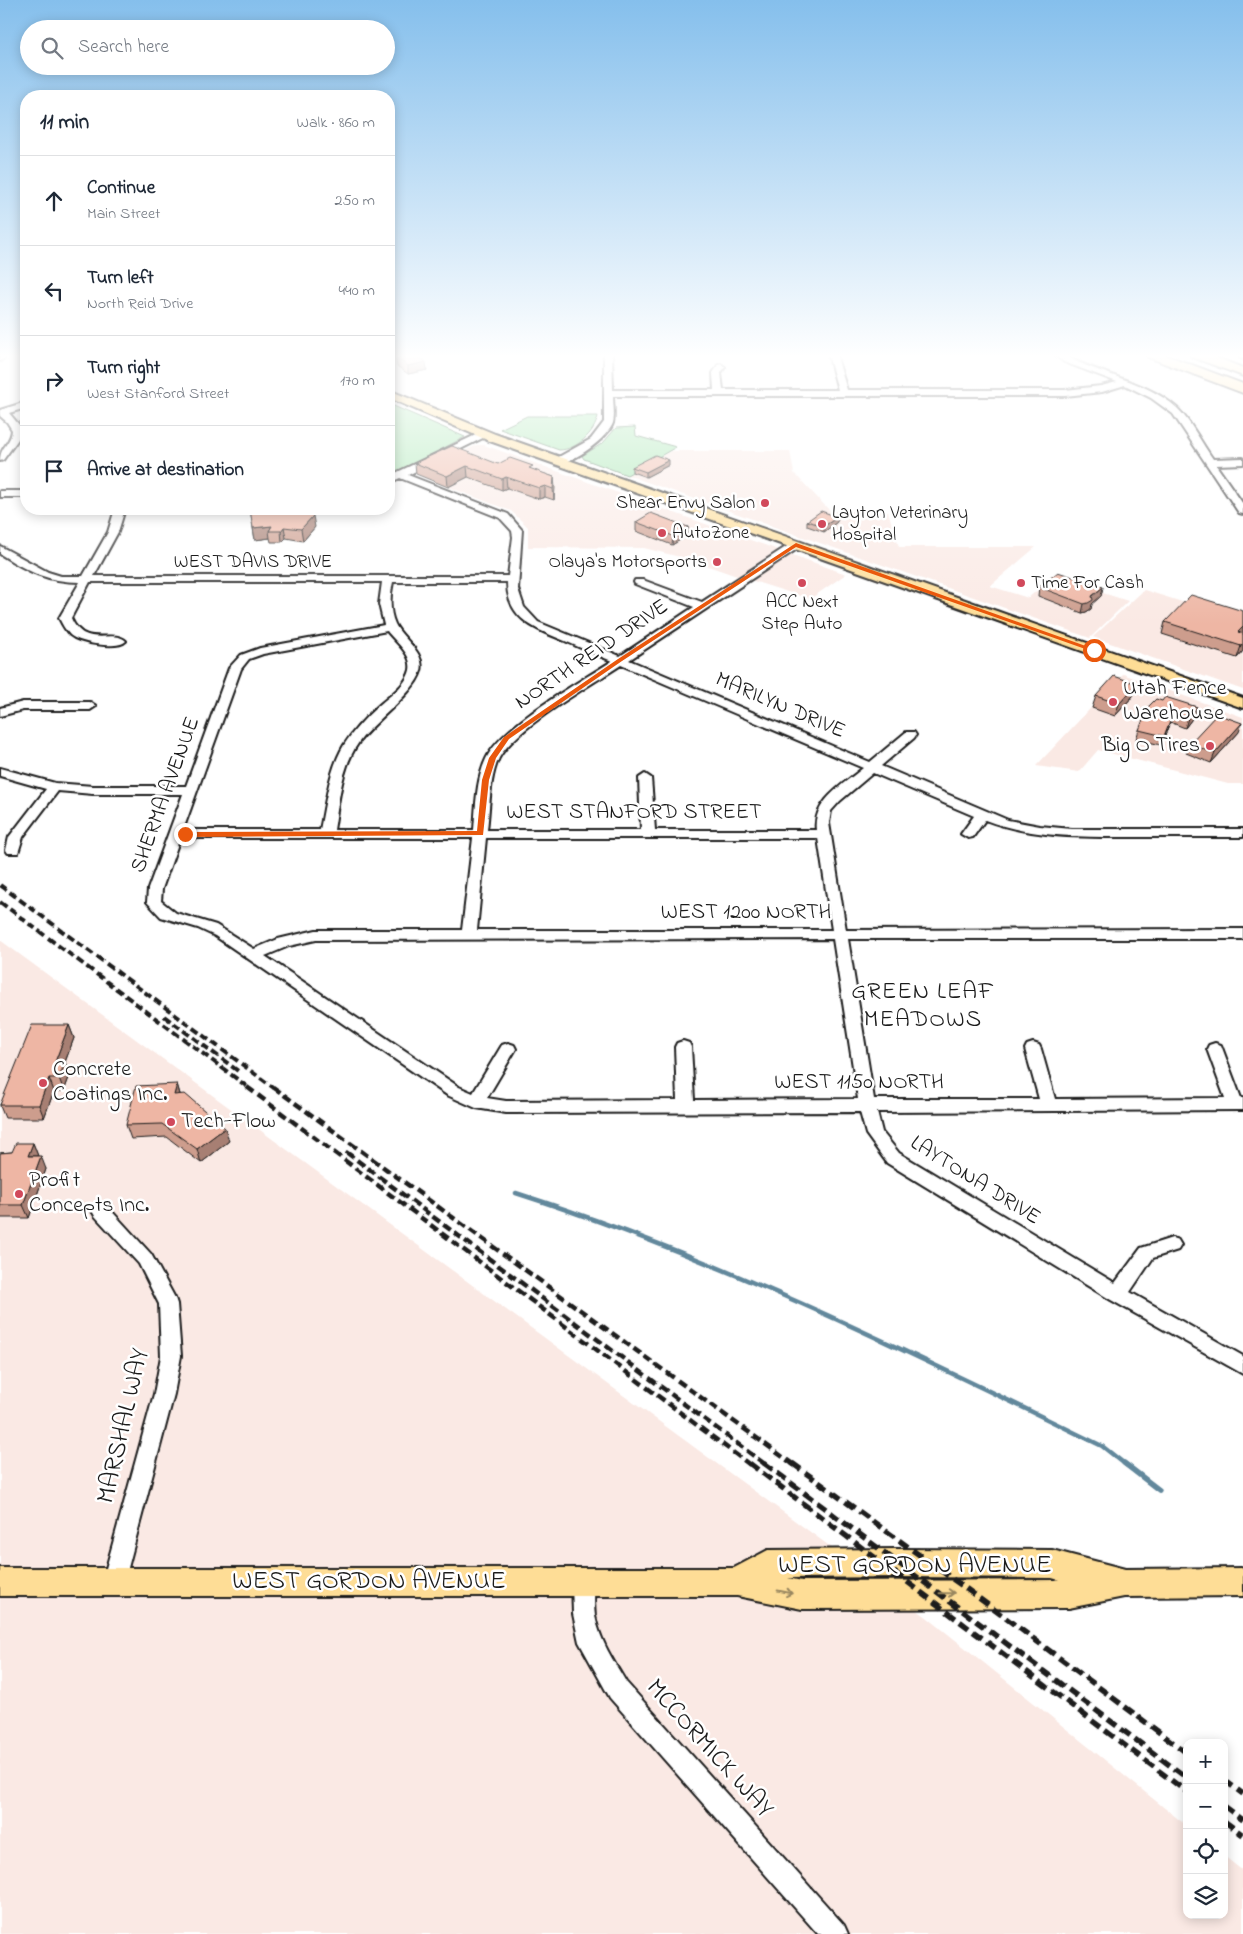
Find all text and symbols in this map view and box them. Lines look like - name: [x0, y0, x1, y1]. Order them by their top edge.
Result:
- search box: [20, 20, 395, 75]
- icon: search: [38, 34, 66, 62]
- text: Search here: [78, 34, 169, 61]
- text: 11 min: [40, 108, 89, 138]
- text: Walk · 860 m: [296, 111, 375, 135]
- text: Continue: [87, 175, 155, 202]
- icon: ahead: [40, 187, 68, 215]
- text: 250 m: [335, 189, 375, 213]
- text: Main Street: [87, 202, 160, 226]
- text: Turn left: [87, 265, 154, 292]
- icon: left: [40, 277, 68, 305]
- text: 440 m: [338, 279, 375, 303]
- text: North Reid Drive: [87, 292, 193, 316]
- text: Turn right: [87, 355, 160, 382]
- icon: right: [40, 367, 68, 395]
- text: 170 m: [340, 369, 375, 393]
- text: West Stanford Street: [87, 382, 229, 406]
- icon: arrive: [40, 457, 68, 485]
- text: Arrive at destination: [87, 457, 244, 484]
- place label: Shear Envy Salon: [616, 490, 755, 518]
- marker: Shear Envy Salon: [759, 497, 771, 509]
- place label: Layton Veterinary Hospital: [832, 500, 968, 549]
- marker: Layton Veterinary Hospital: [816, 518, 828, 530]
- place label: AutoZone: [672, 520, 750, 547]
- marker: AutoZone: [656, 527, 668, 539]
- street label: WEST DAVIS DRIVE: [174, 549, 332, 576]
- place label: Olaya's Motorsports: [548, 549, 707, 577]
- marker: Olaya's Motorsports: [711, 556, 723, 568]
- place label: Time For Cash: [1031, 570, 1144, 597]
- marker: ACC Next Step Auto: [796, 577, 808, 589]
- marker: Time For Cash: [1015, 577, 1027, 589]
- place label: ACC Next Step Auto: [762, 589, 843, 638]
- street label: NORTH REID DRIVE: [509, 592, 675, 718]
- route start: [1083, 639, 1106, 662]
- street label: MARILYN DRIVE: [710, 664, 850, 748]
- place label: Utah Fence Warehouse: [1123, 673, 1227, 730]
- marker: Utah Fence Warehouse: [1107, 696, 1119, 708]
- street label: SHERMA AVENUE: [123, 712, 209, 878]
- place label: Big O Tires: [1100, 730, 1200, 763]
- marker: Big O Tires: [1204, 740, 1216, 752]
- street label: WEST STANFORD STREET: [506, 797, 762, 829]
- route end: [174, 823, 197, 846]
- street label: WEST 1200 NORTH: [661, 897, 831, 929]
- district label: GREEN LEAF MEADOWS: [851, 975, 995, 1038]
- place label: Concrete Coatings Inc.: [53, 1054, 167, 1112]
- street label: WEST 1150 NORTH: [774, 1067, 944, 1099]
- marker: Concrete Coatings Inc.: [37, 1077, 49, 1089]
- place label: Tech-Flow: [181, 1106, 276, 1138]
- marker: Tech-Flow: [165, 1116, 177, 1128]
- street label: LAYTONA DRIVE: [904, 1128, 1046, 1234]
- place label: Profit Concepts Inc.: [29, 1165, 149, 1222]
- marker: Profit Concepts Inc.: [13, 1188, 25, 1200]
- street label: MARSHAL WAY: [88, 1345, 160, 1507]
- street label: WEST GORDON AVENUE: [778, 1547, 1052, 1585]
- street label: WEST GORDON AVENUE: [232, 1563, 506, 1601]
- one-way arrow: [777, 1587, 793, 1597]
- one-way arrow: [939, 1589, 955, 1598]
- street label: MCCORMICK WAY: [636, 1671, 782, 1827]
- map controls: [1183, 1739, 1228, 1919]
- button: +: [1183, 1739, 1228, 1784]
- button: −: [1183, 1784, 1228, 1829]
- button: locate: [1183, 1829, 1228, 1874]
- button: layers: [1183, 1874, 1228, 1919]

